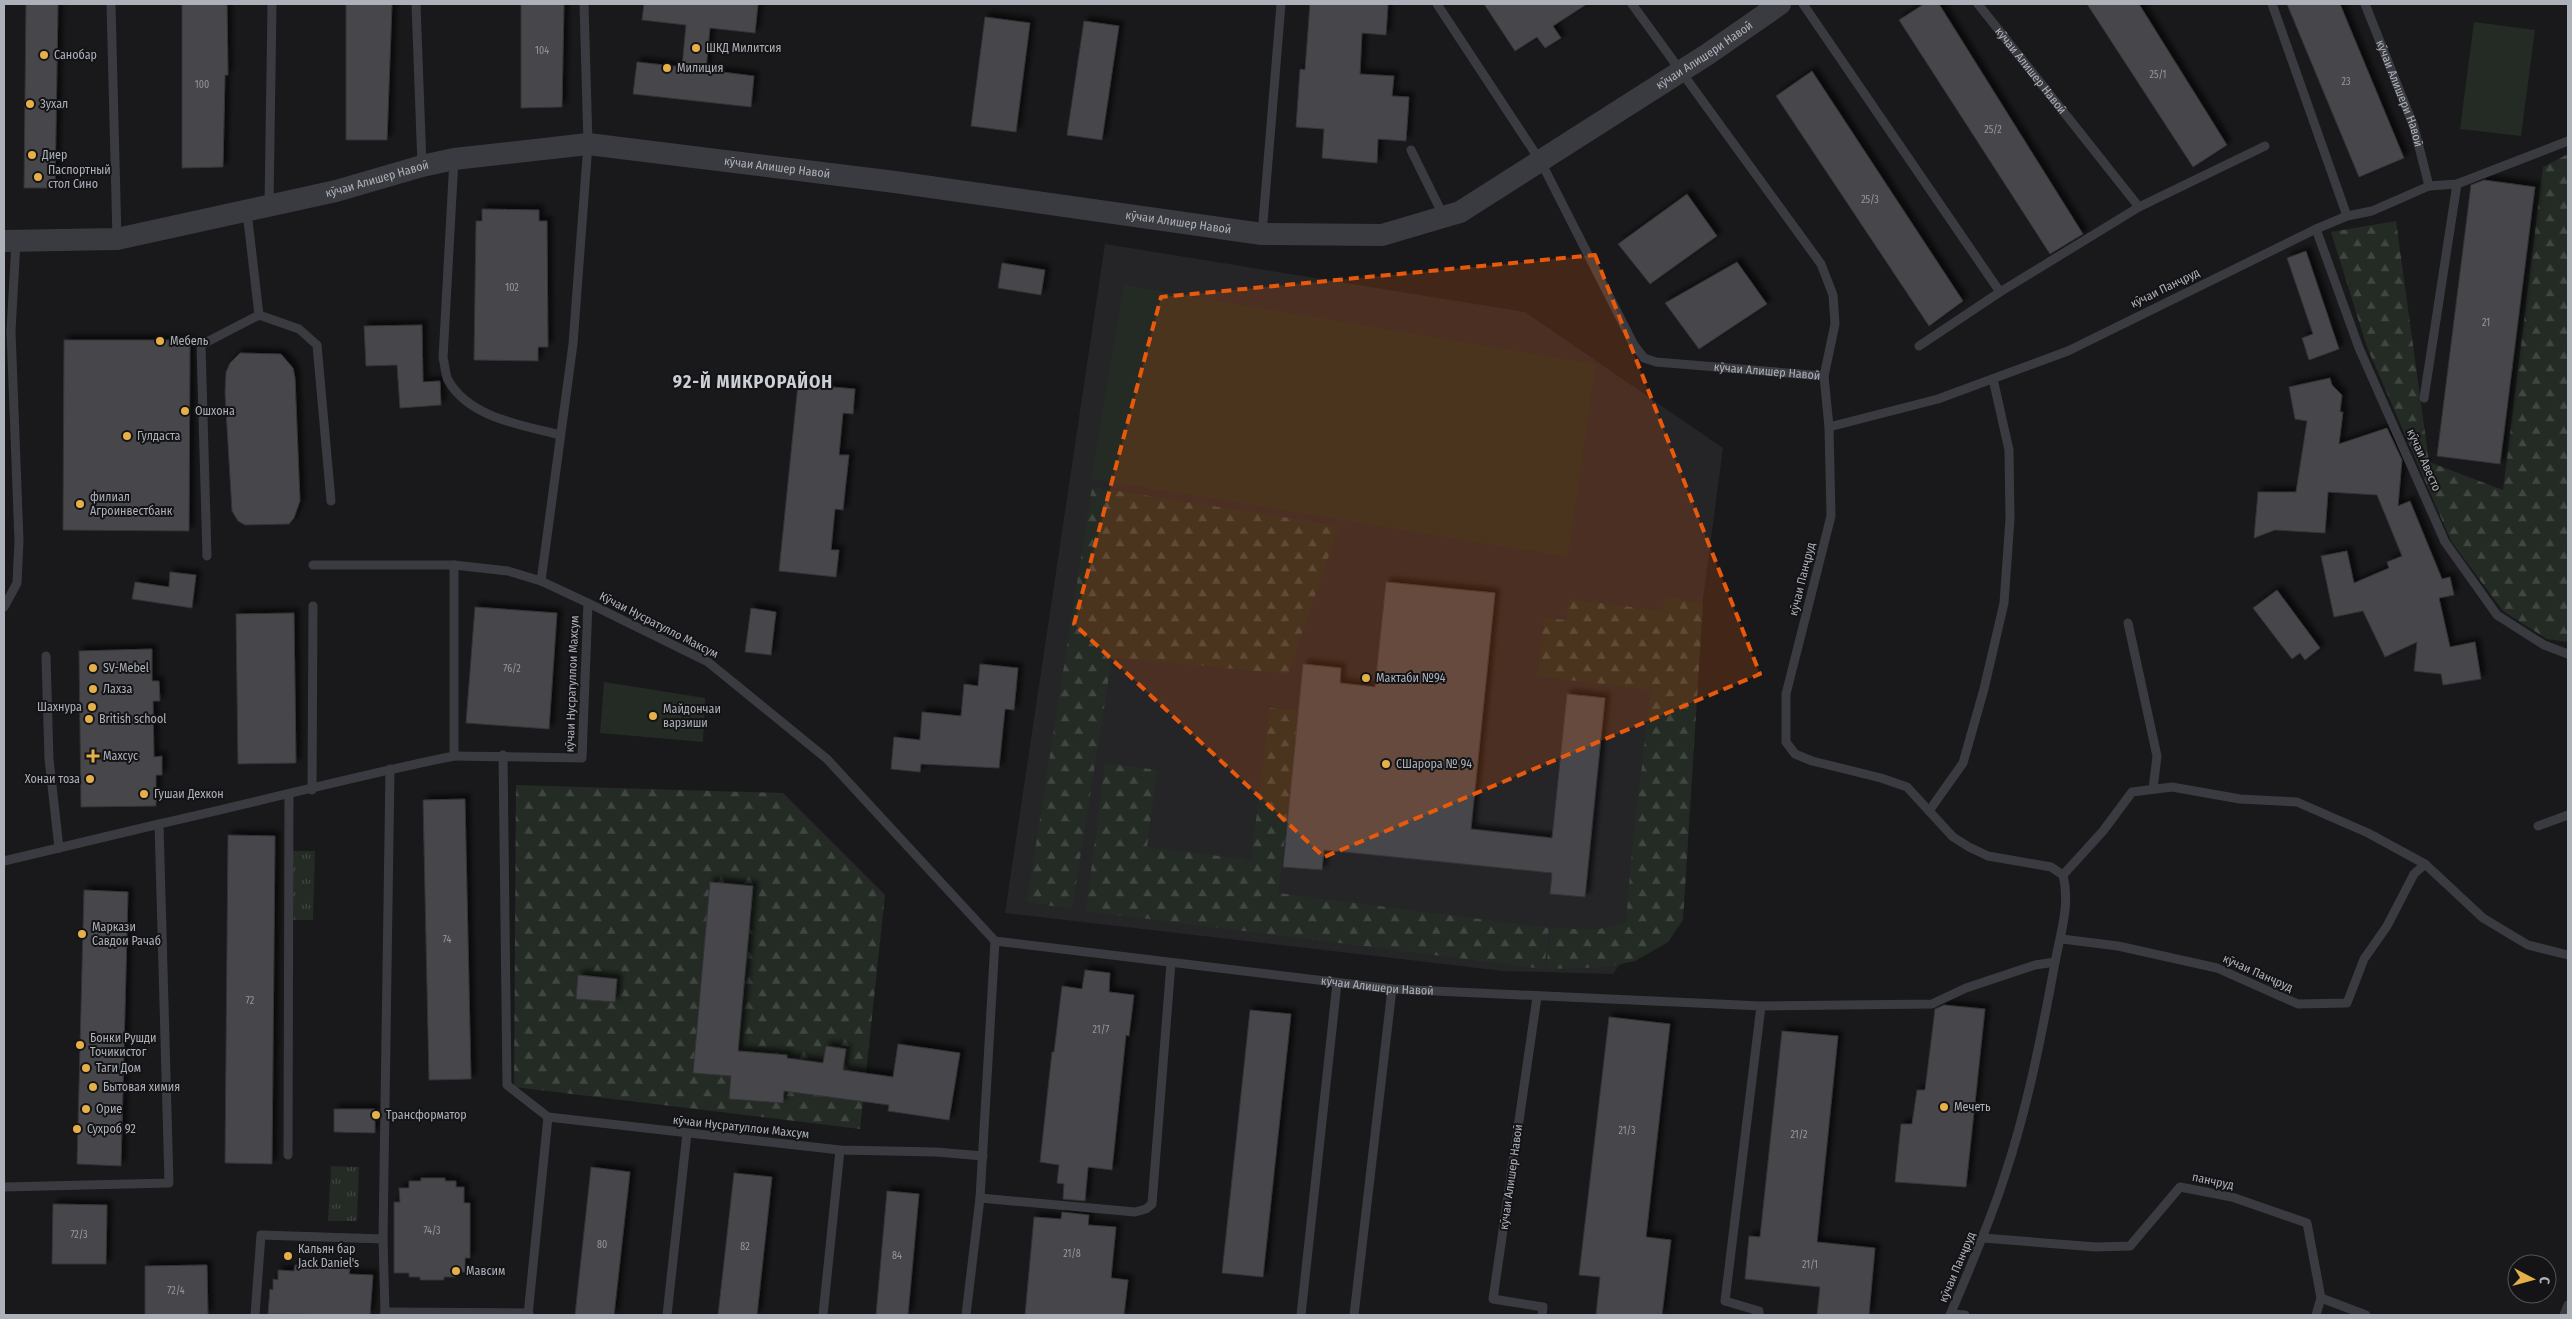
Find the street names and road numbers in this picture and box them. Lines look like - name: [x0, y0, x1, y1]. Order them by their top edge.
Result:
- street label: кӯчаи Алишери Навоӣ: [1653, 18, 1755, 92]
- street label: кӯчаи Алишер Навоӣ: [1992, 24, 2069, 117]
- street label: кӯчаи Алишери Навоӣ: [2373, 38, 2426, 148]
- street label: кӯчаи Алишер Навоӣ: [723, 154, 831, 181]
- street label: кӯчаи Алишер Навоӣ: [324, 158, 430, 200]
- street label: кӯчаи Алишер Навоӣ: [1125, 208, 1232, 237]
- street label: кӯчаи Панҷруд: [2128, 265, 2202, 311]
- street label: кӯчаи Алишер Навоӣ: [1713, 360, 1821, 383]
- street label: кӯчаи Авесто: [2404, 427, 2444, 493]
- street label: кӯчаи Панҷруд: [1786, 541, 1818, 617]
- street label: Кӯчаи Нусратулло Максум: [597, 589, 721, 661]
- street label: кӯчаи Нусратуллои Махсум: [563, 615, 581, 753]
- street label: кӯчаи Панҷруд: [2221, 951, 2295, 995]
- street label: кӯчаи Алишери Навоӣ: [1320, 973, 1434, 998]
- street label: кӯчаи Нусратуллои Махсум: [672, 1113, 810, 1141]
- street label: кӯчаи Алишер Навоӣ: [1497, 1123, 1525, 1231]
- street label: панчруд: [2191, 1170, 2235, 1192]
- street label: кӯчаи Панҷруд: [1936, 1230, 1978, 1304]

